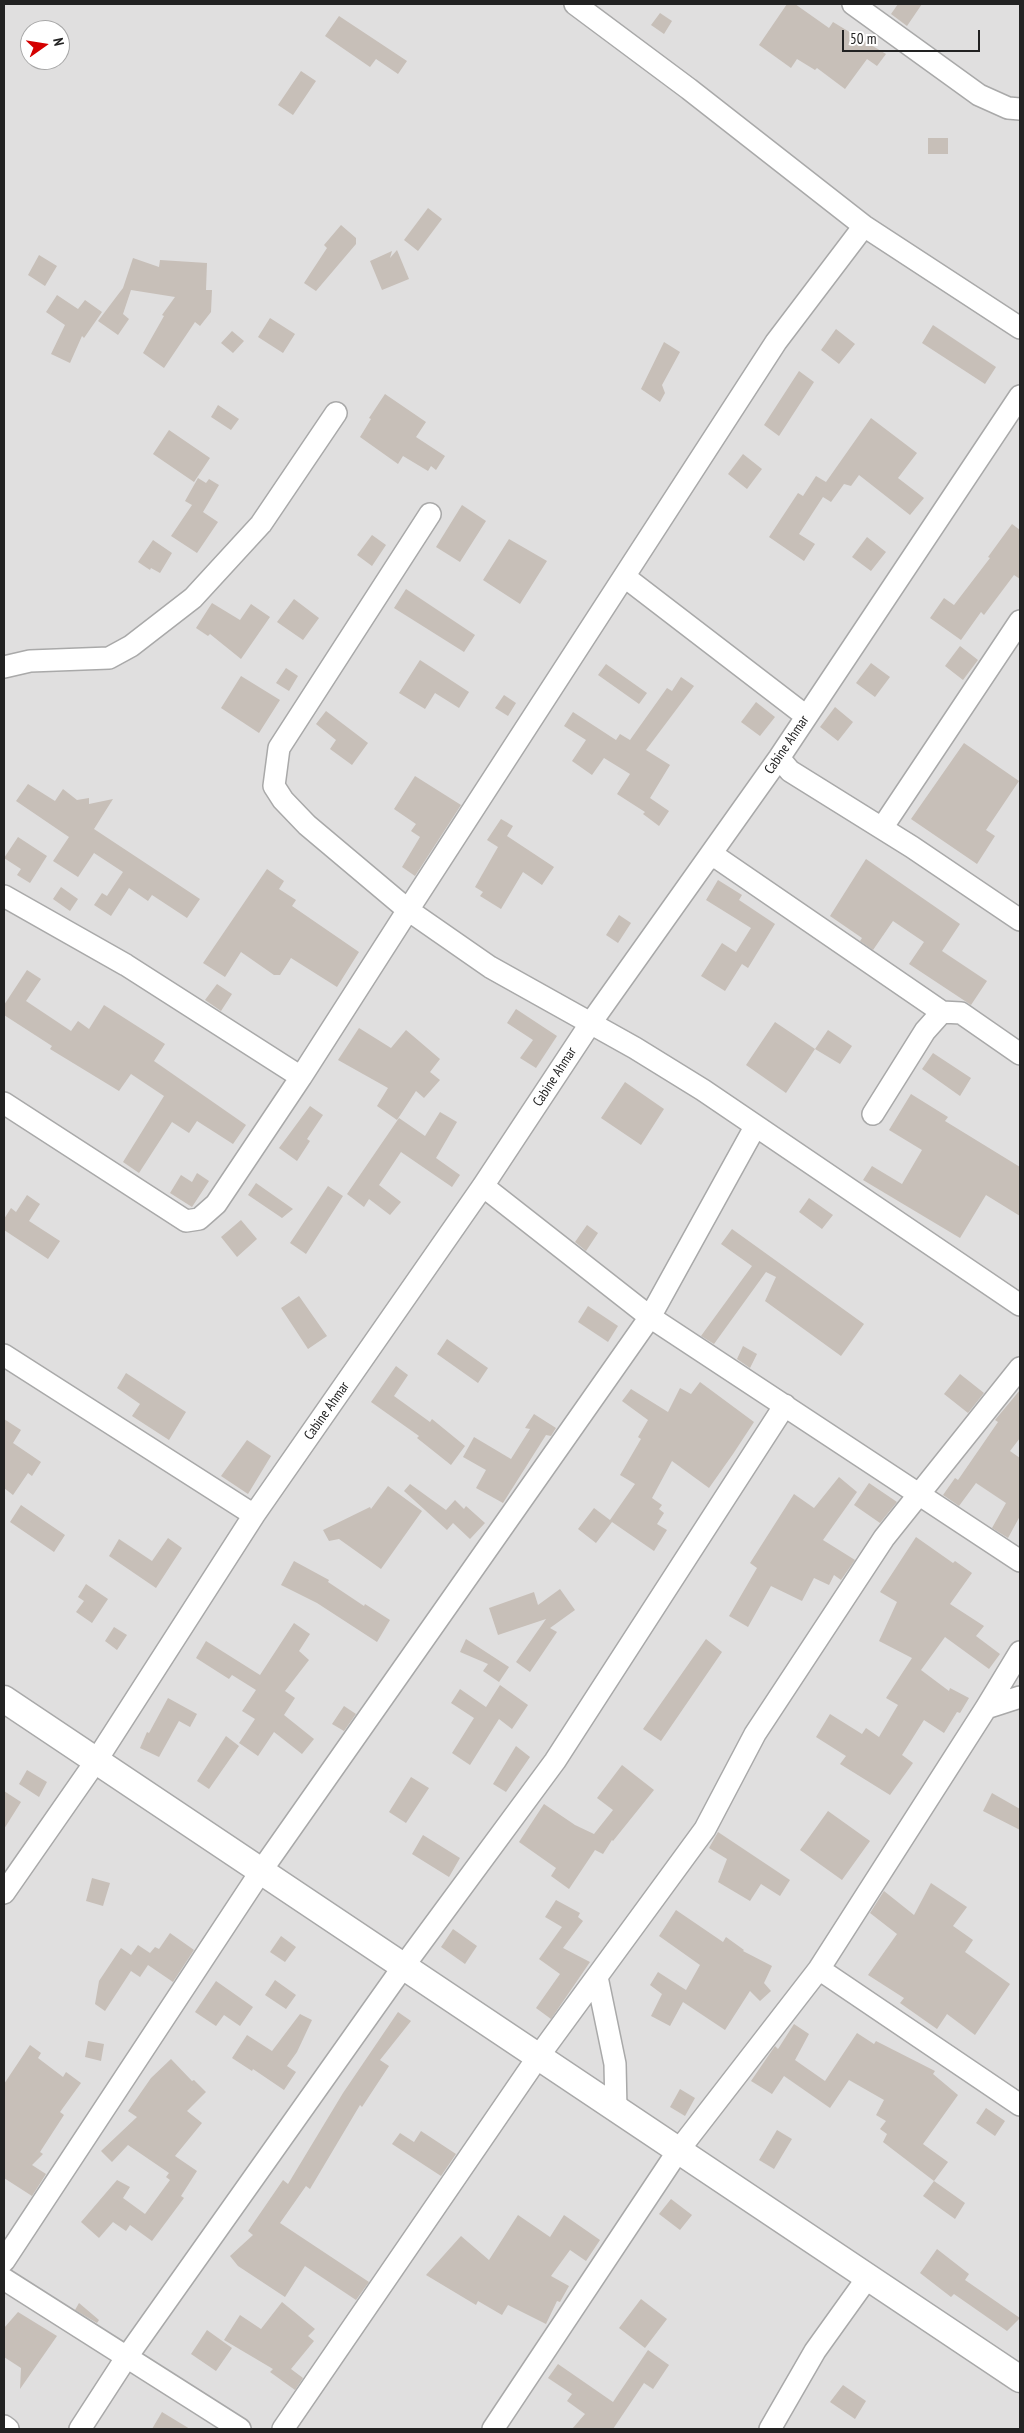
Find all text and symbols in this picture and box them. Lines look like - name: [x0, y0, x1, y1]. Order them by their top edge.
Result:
- north arrow: [20, 20, 70, 70]
- scale bar: [844, 20, 982, 52]
- text: 50 m: [850, 29, 876, 48]
- text: N: [49, 36, 68, 48]
- street label: Cabine Ahmar: [761, 712, 813, 778]
- street label: Cabine Ahmar: [530, 1044, 580, 1110]
- street label: Cabine Ahmar: [301, 1379, 353, 1443]

